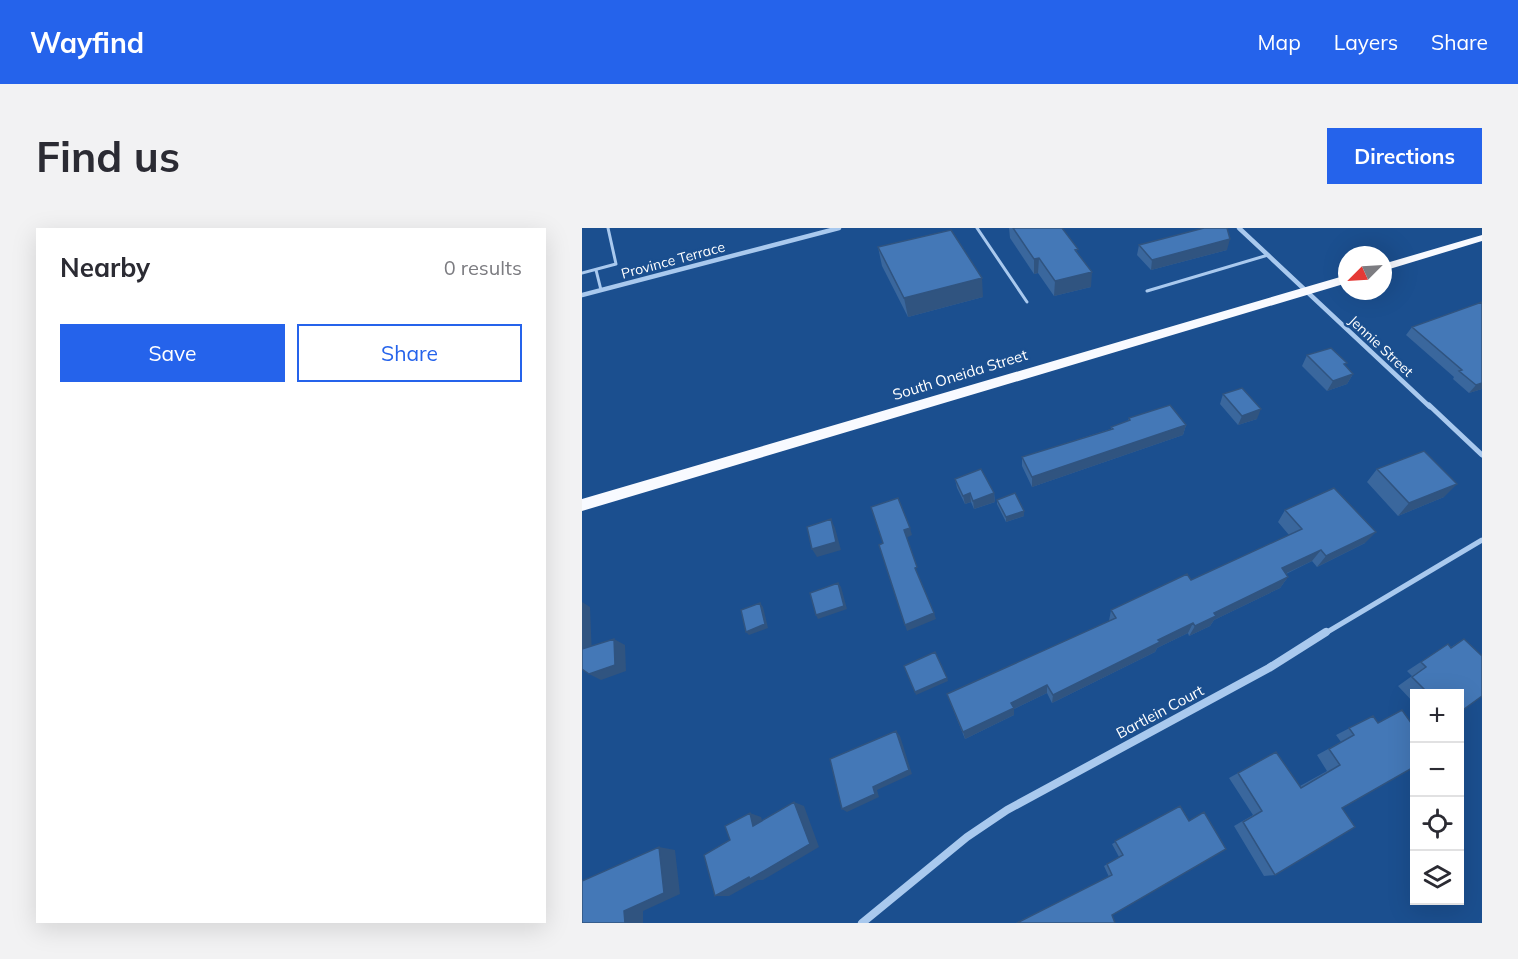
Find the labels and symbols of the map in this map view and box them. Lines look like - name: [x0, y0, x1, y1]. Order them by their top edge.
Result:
- street label: Province Terrace: [619, 237, 727, 283]
- north arrow: [1338, 246, 1392, 300]
- street label: Jennie Street: [1345, 311, 1417, 381]
- street label: South Oneida Street: [890, 345, 1030, 404]
- street label: Bartlein Court: [1113, 681, 1207, 743]

